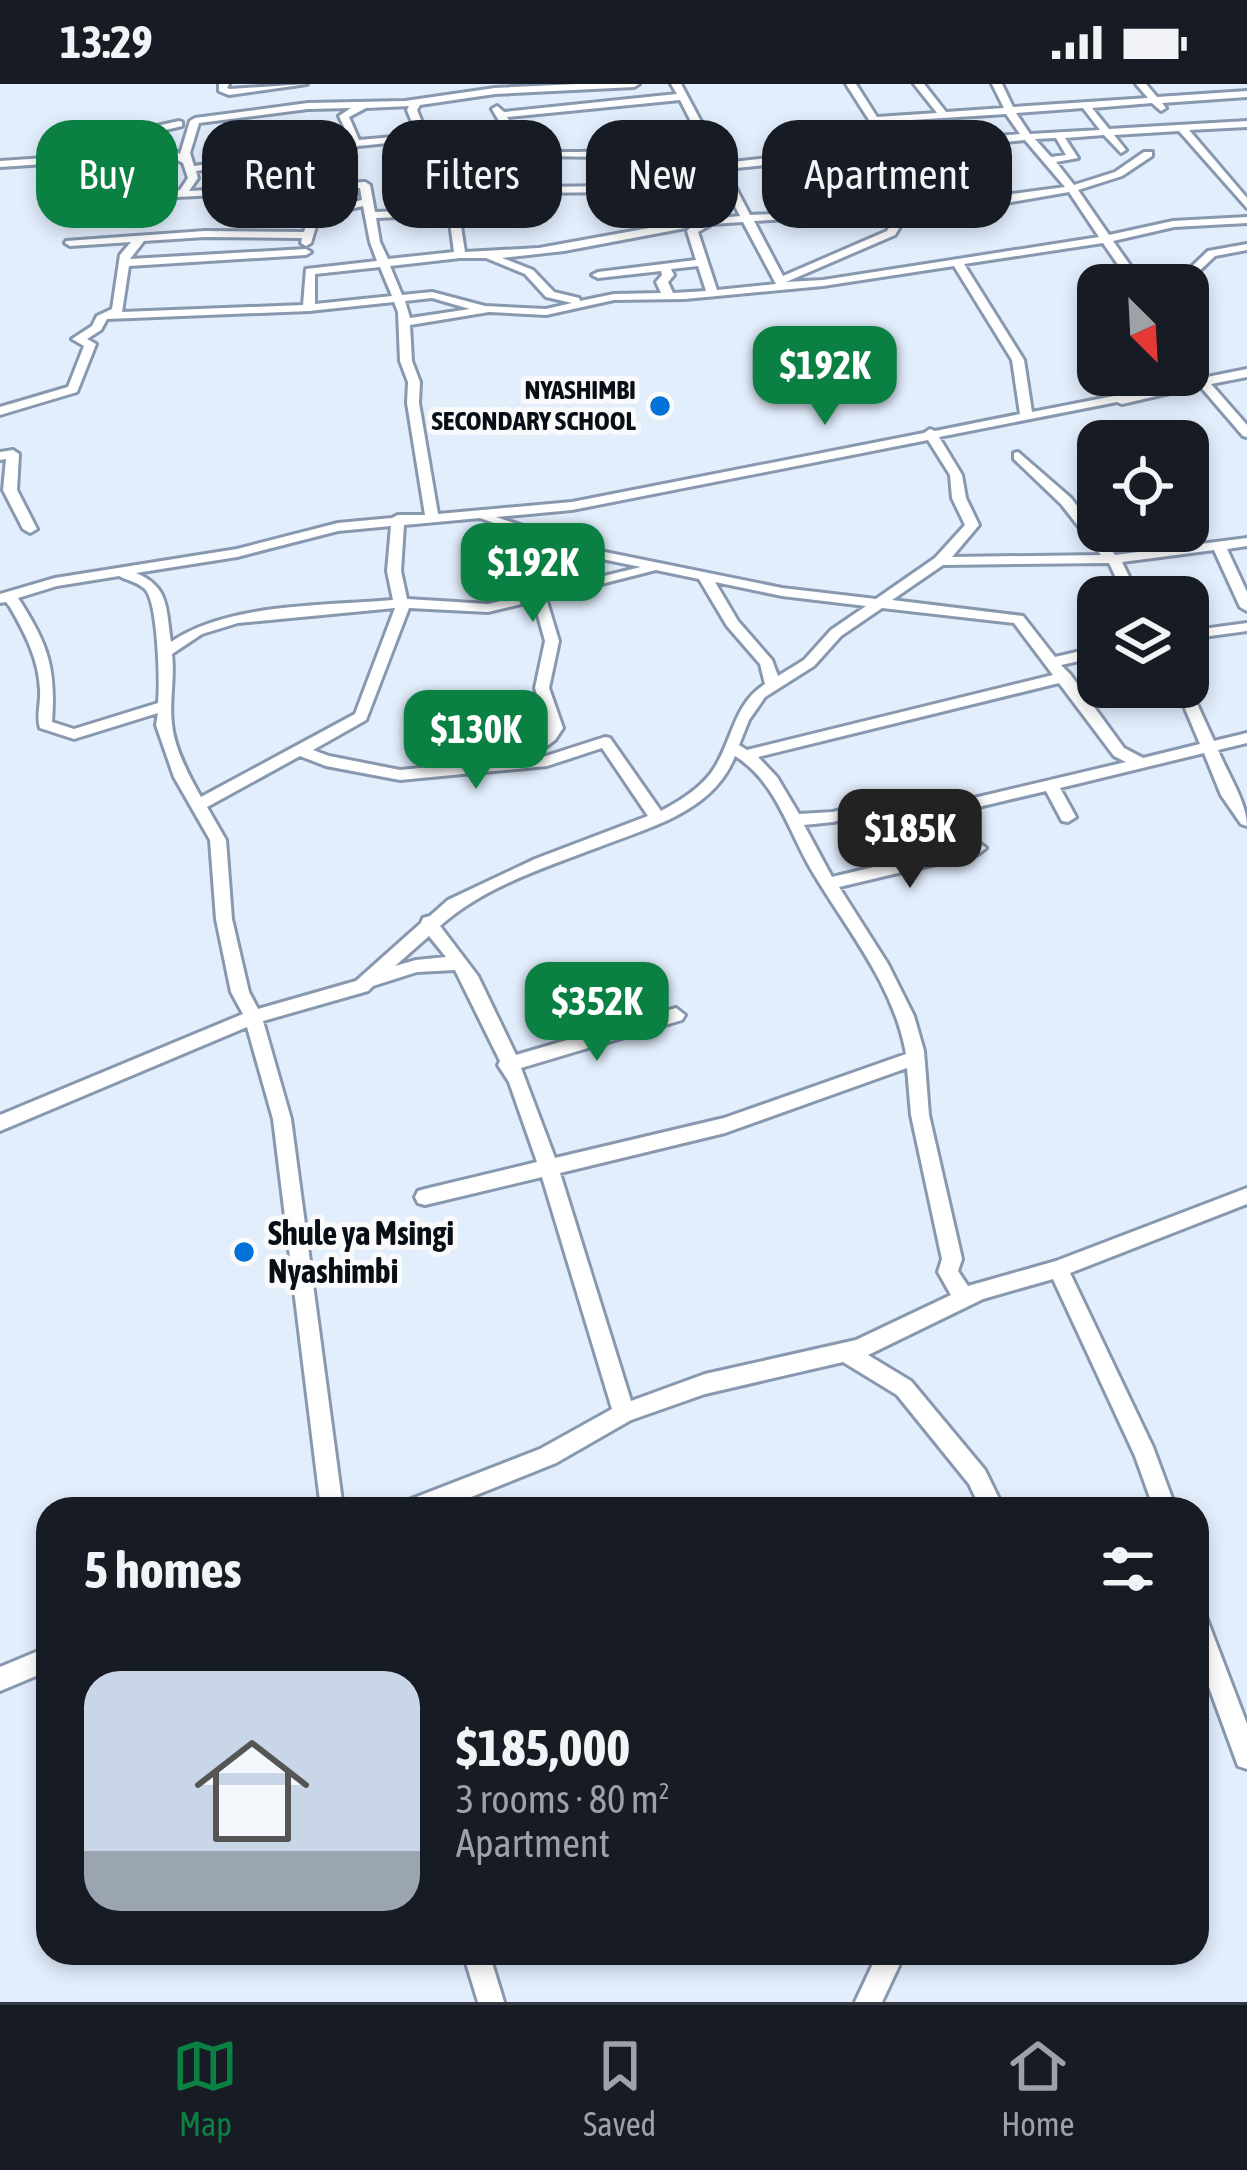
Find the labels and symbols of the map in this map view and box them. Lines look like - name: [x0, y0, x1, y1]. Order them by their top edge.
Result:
- north arrow: [1077, 264, 1209, 396]
- pin: $192K: [741, 326, 909, 428]
- place label: NYASHIMBI SECONDARY SCHOOL: [431, 374, 637, 436]
- marker: NYASHIMBI SECONDARY SCHOOL: [647, 393, 673, 419]
- pin: $192K: [449, 523, 617, 625]
- pin: $130K: [392, 690, 560, 792]
- pin: $185K: [826, 789, 994, 891]
- pin: $352K: [513, 962, 681, 1064]
- place label: Shule ya Msingi Nyashimbi: [268, 1214, 454, 1290]
- marker: Shule ya Msingi Nyashimbi: [231, 1239, 257, 1265]

